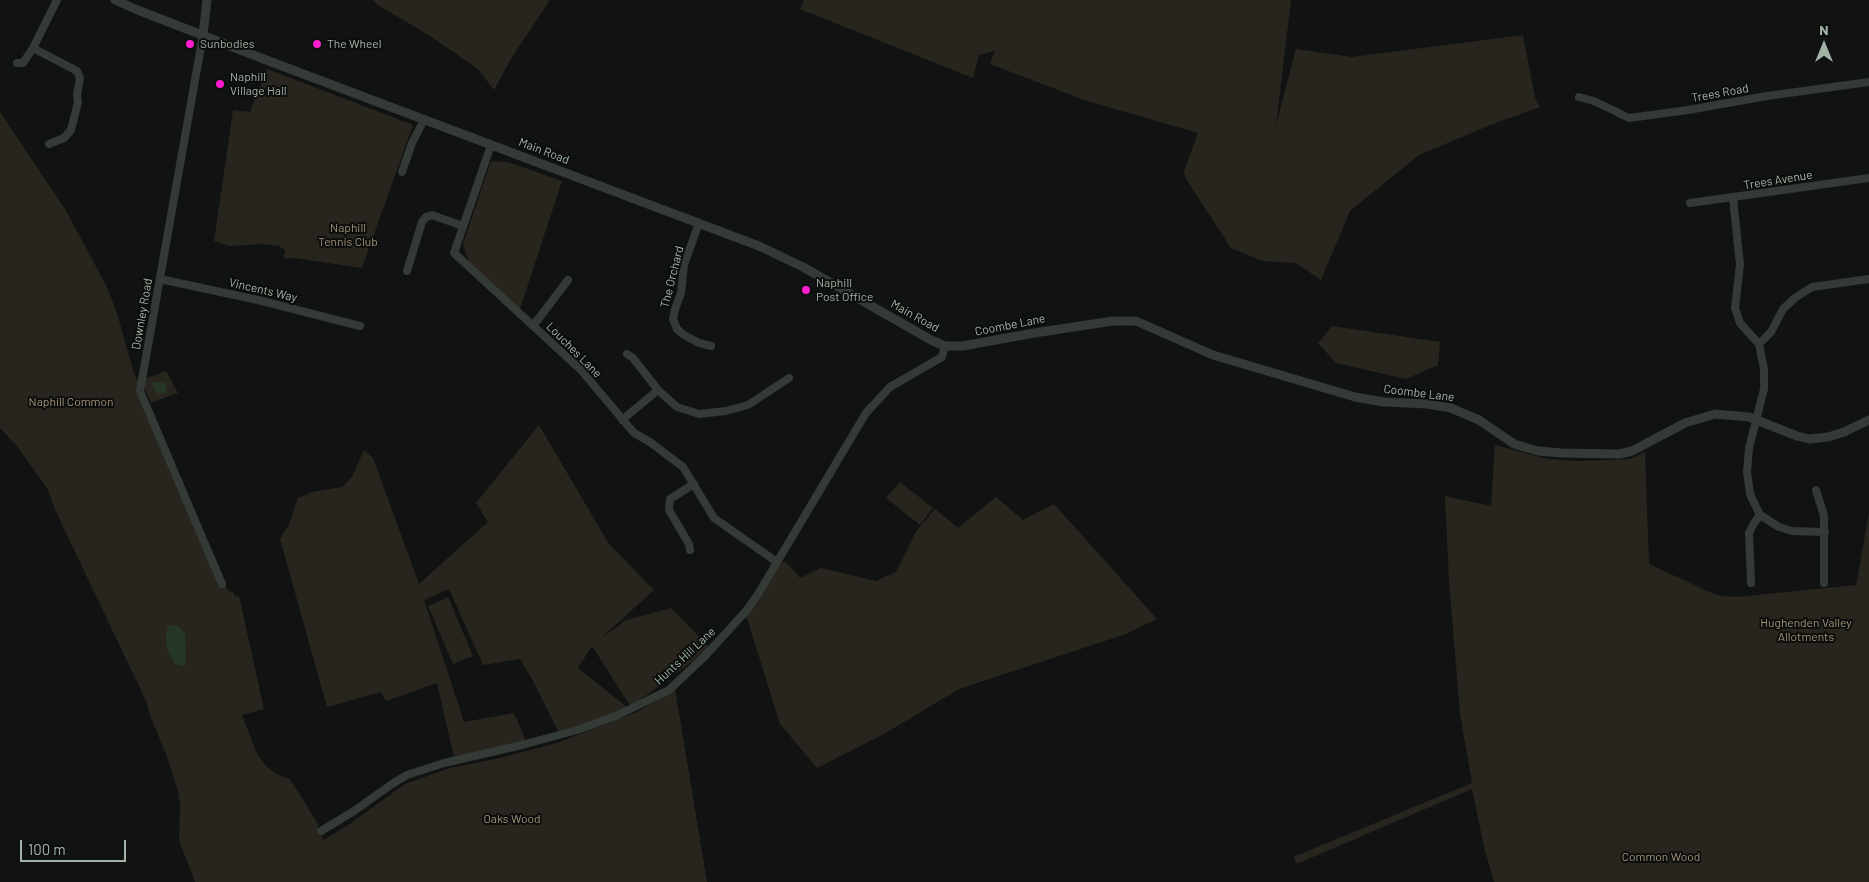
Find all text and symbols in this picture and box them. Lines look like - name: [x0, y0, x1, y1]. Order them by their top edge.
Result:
- north arrow: [1799, 20, 1849, 70]
- text: N: [1819, 21, 1829, 38]
- place label: Sunbodies: [200, 37, 255, 51]
- place label: The Wheel: [327, 37, 381, 51]
- marker: Sunbodies: [184, 38, 196, 50]
- marker: The Wheel: [311, 38, 323, 50]
- place label: Naphill Village Hall: [230, 70, 286, 98]
- marker: Naphill Village Hall: [214, 78, 226, 90]
- street label: Trees Road: [1690, 81, 1750, 105]
- street label: Main Road: [517, 135, 571, 167]
- street label: Trees Avenue: [1743, 167, 1813, 193]
- park label: Naphill Tennis Club: [318, 221, 378, 249]
- street label: The Orchard: [657, 244, 687, 310]
- street label: Vincents Way: [227, 275, 299, 305]
- place label: Naphill Post Office: [816, 276, 873, 304]
- street label: Downley Road: [129, 277, 155, 351]
- marker: Naphill Post Office: [800, 284, 812, 296]
- street label: Main Road: [888, 297, 942, 335]
- street label: Coombe Lane: [974, 311, 1046, 339]
- street label: Louches Lane: [543, 319, 605, 381]
- street label: Coombe Lane: [1383, 382, 1455, 404]
- park label: Naphill Common: [29, 395, 113, 409]
- park label: Hughenden Valley Allotments: [1760, 616, 1852, 644]
- street label: Hunts Hill Lane: [652, 624, 718, 688]
- park label: Oaks Wood: [483, 812, 541, 826]
- scale bar: [22, 830, 129, 862]
- text: 100 m: [28, 840, 66, 858]
- park label: Common Wood: [1622, 850, 1700, 864]

